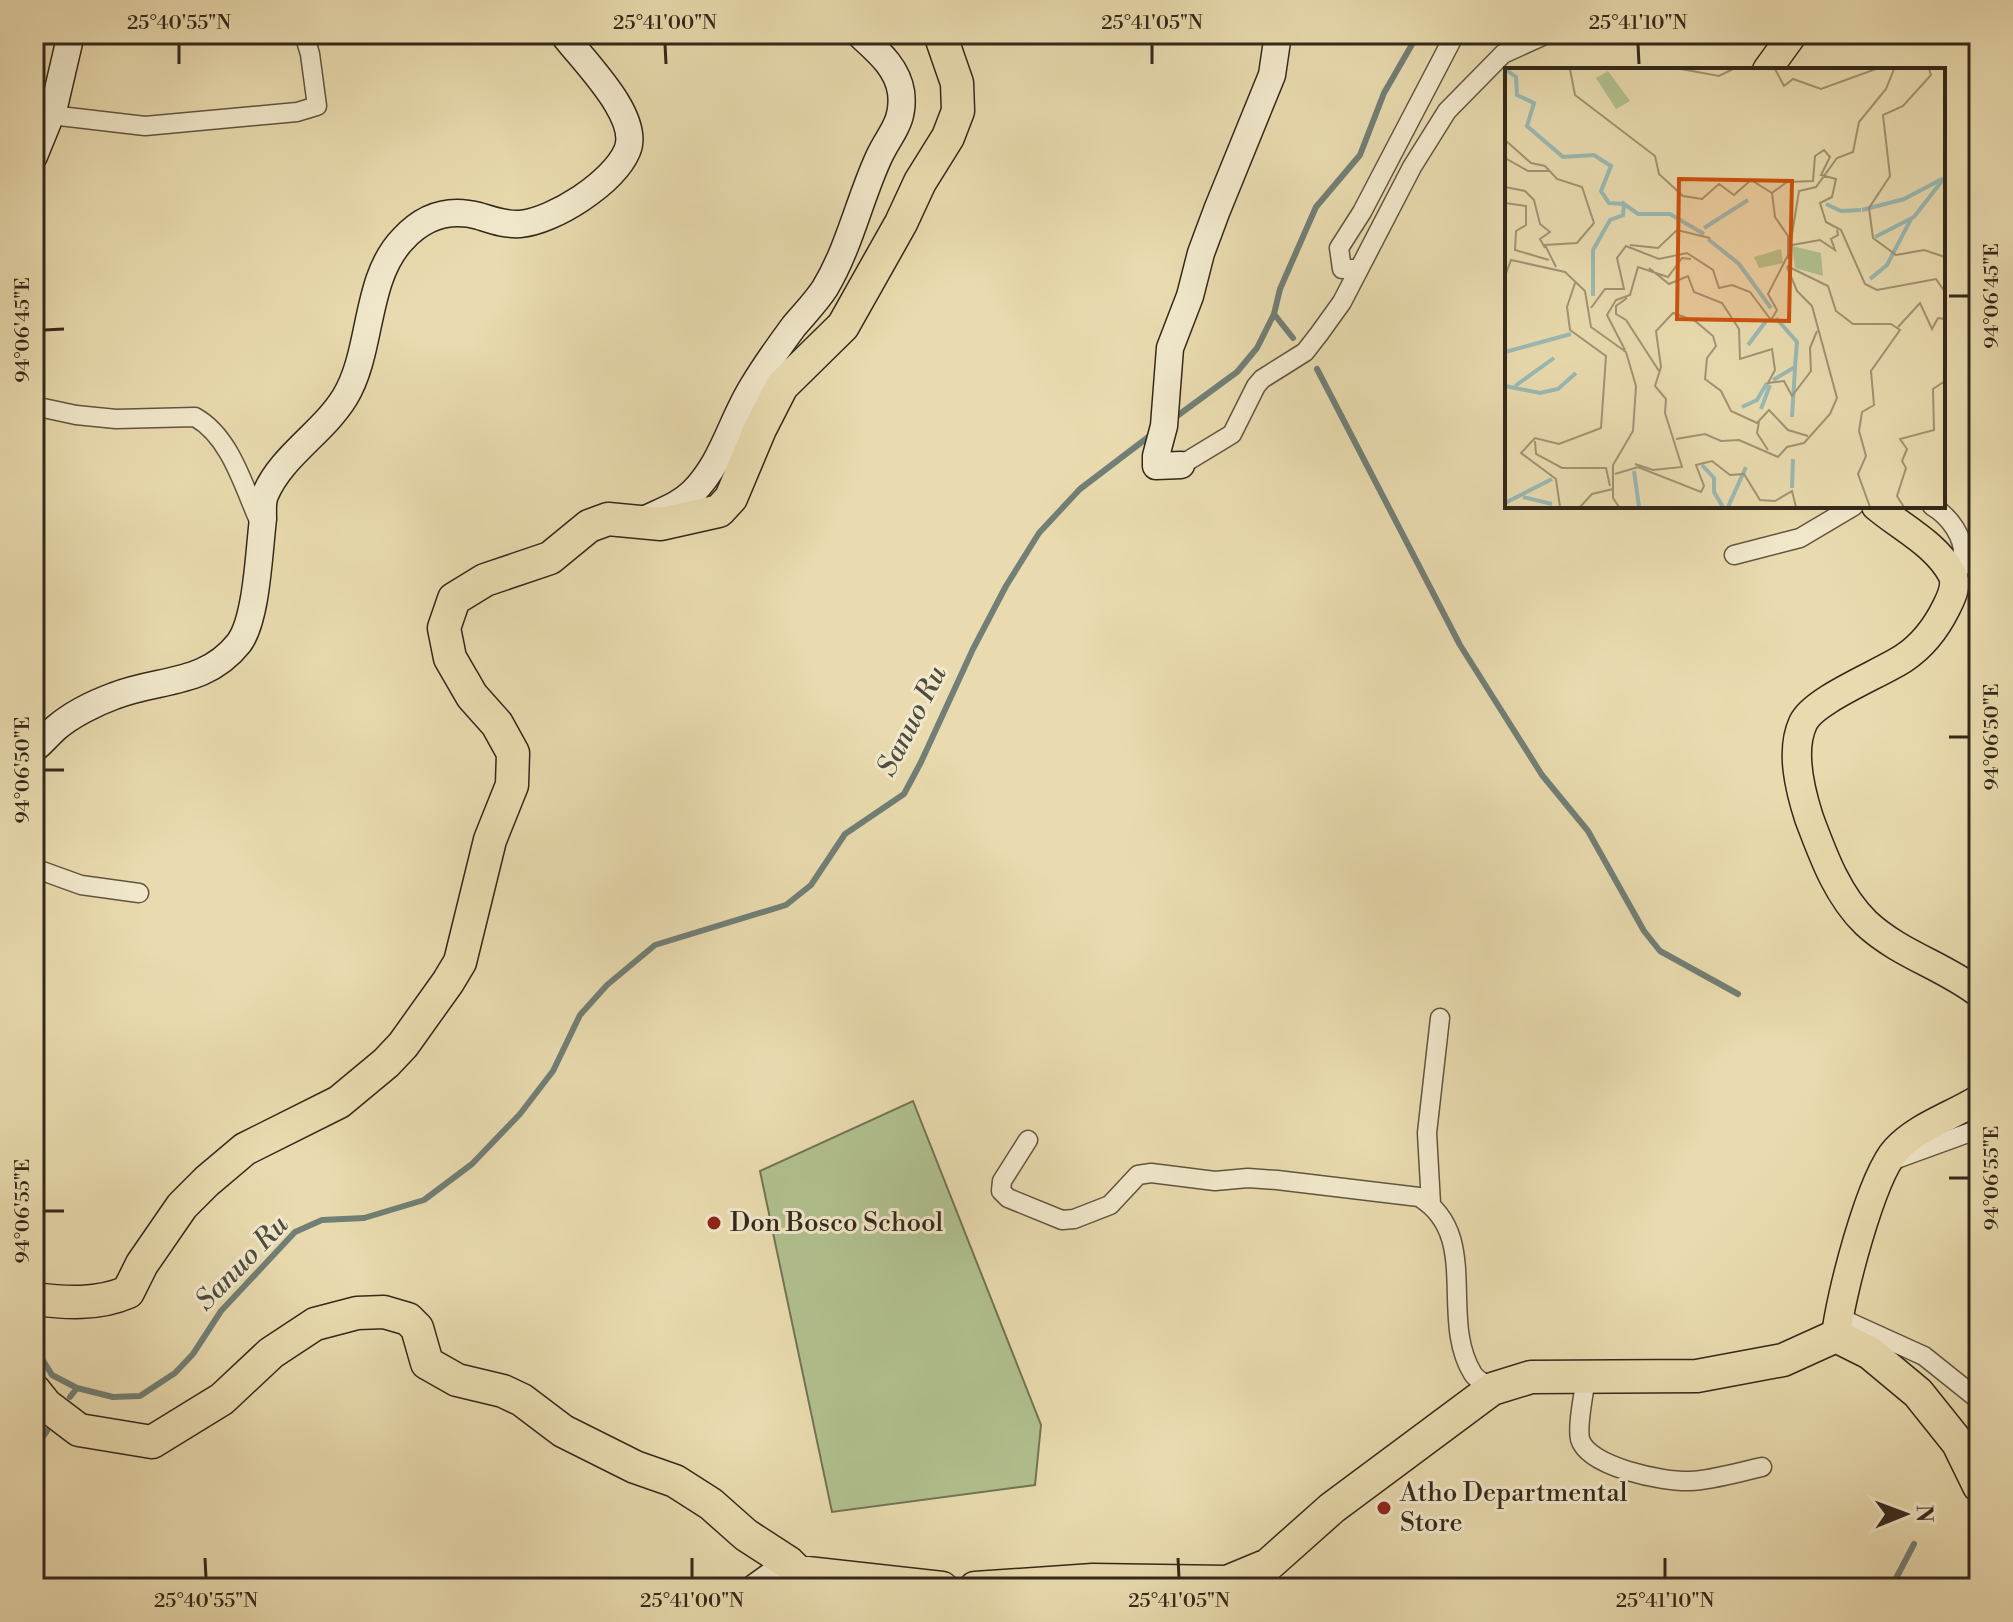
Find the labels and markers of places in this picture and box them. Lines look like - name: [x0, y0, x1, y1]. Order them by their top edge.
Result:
- place label: Don Bosco School: [730, 1207, 944, 1239]
- marker: Don Bosco School: [705, 1214, 723, 1232]
- place label: Atho Departmental Store: [1399, 1477, 1628, 1539]
- marker: Atho Departmental Store: [1375, 1499, 1393, 1517]

